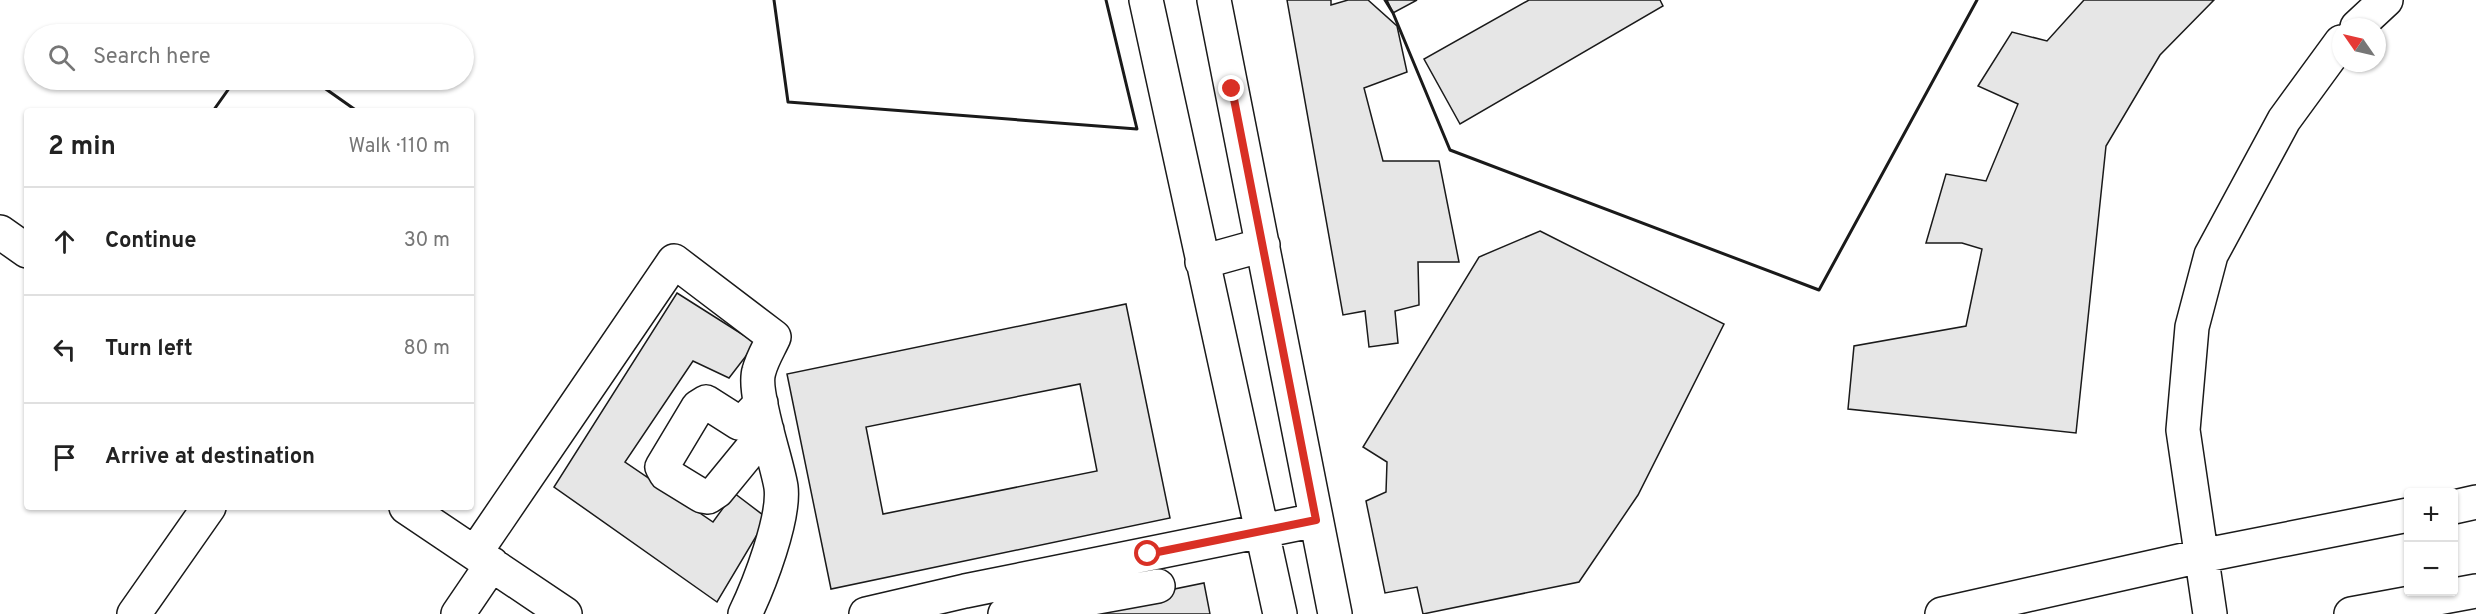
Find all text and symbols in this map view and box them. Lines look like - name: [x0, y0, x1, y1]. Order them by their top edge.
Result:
- north arrow: [2332, 18, 2386, 72]
- search box: [24, 24, 474, 90]
- icon: search: [45, 41, 78, 74]
- text: Search here: [93, 44, 211, 71]
- route end: [1218, 75, 1244, 101]
- text: 2 min: [48, 131, 116, 164]
- text: Walk · 110 m: [349, 134, 450, 160]
- icon: ahead: [48, 225, 81, 258]
- text: Continue: [105, 228, 196, 255]
- text: 30 m: [404, 228, 450, 254]
- icon: left: [48, 333, 81, 366]
- text: Turn left: [105, 336, 193, 363]
- text: 80 m: [404, 336, 450, 362]
- icon: arrive: [48, 441, 81, 474]
- text: Arrive at destination: [105, 444, 315, 471]
- map controls: [2404, 488, 2458, 596]
- button: +: [2404, 488, 2458, 542]
- route start: [1134, 540, 1160, 566]
- button: −: [2404, 542, 2458, 596]

